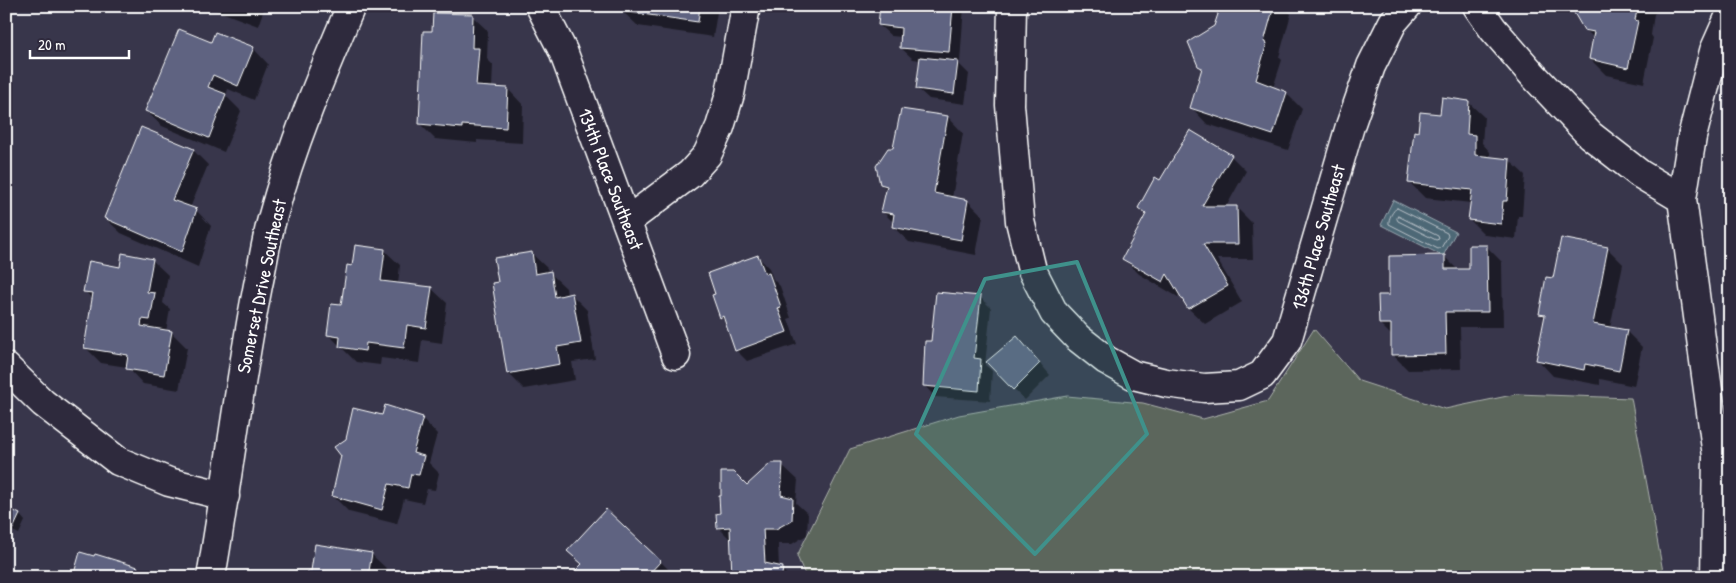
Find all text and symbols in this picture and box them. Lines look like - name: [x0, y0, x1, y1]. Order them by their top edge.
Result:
- scale bar: [30, 28, 129, 60]
- text: 20 m: [38, 34, 65, 55]
- street label: 134th Place Southeast: [572, 104, 650, 254]
- street label: 136th Place Southeast: [1285, 161, 1351, 313]
- street label: Somerset Drive Southeast: [230, 196, 292, 375]

